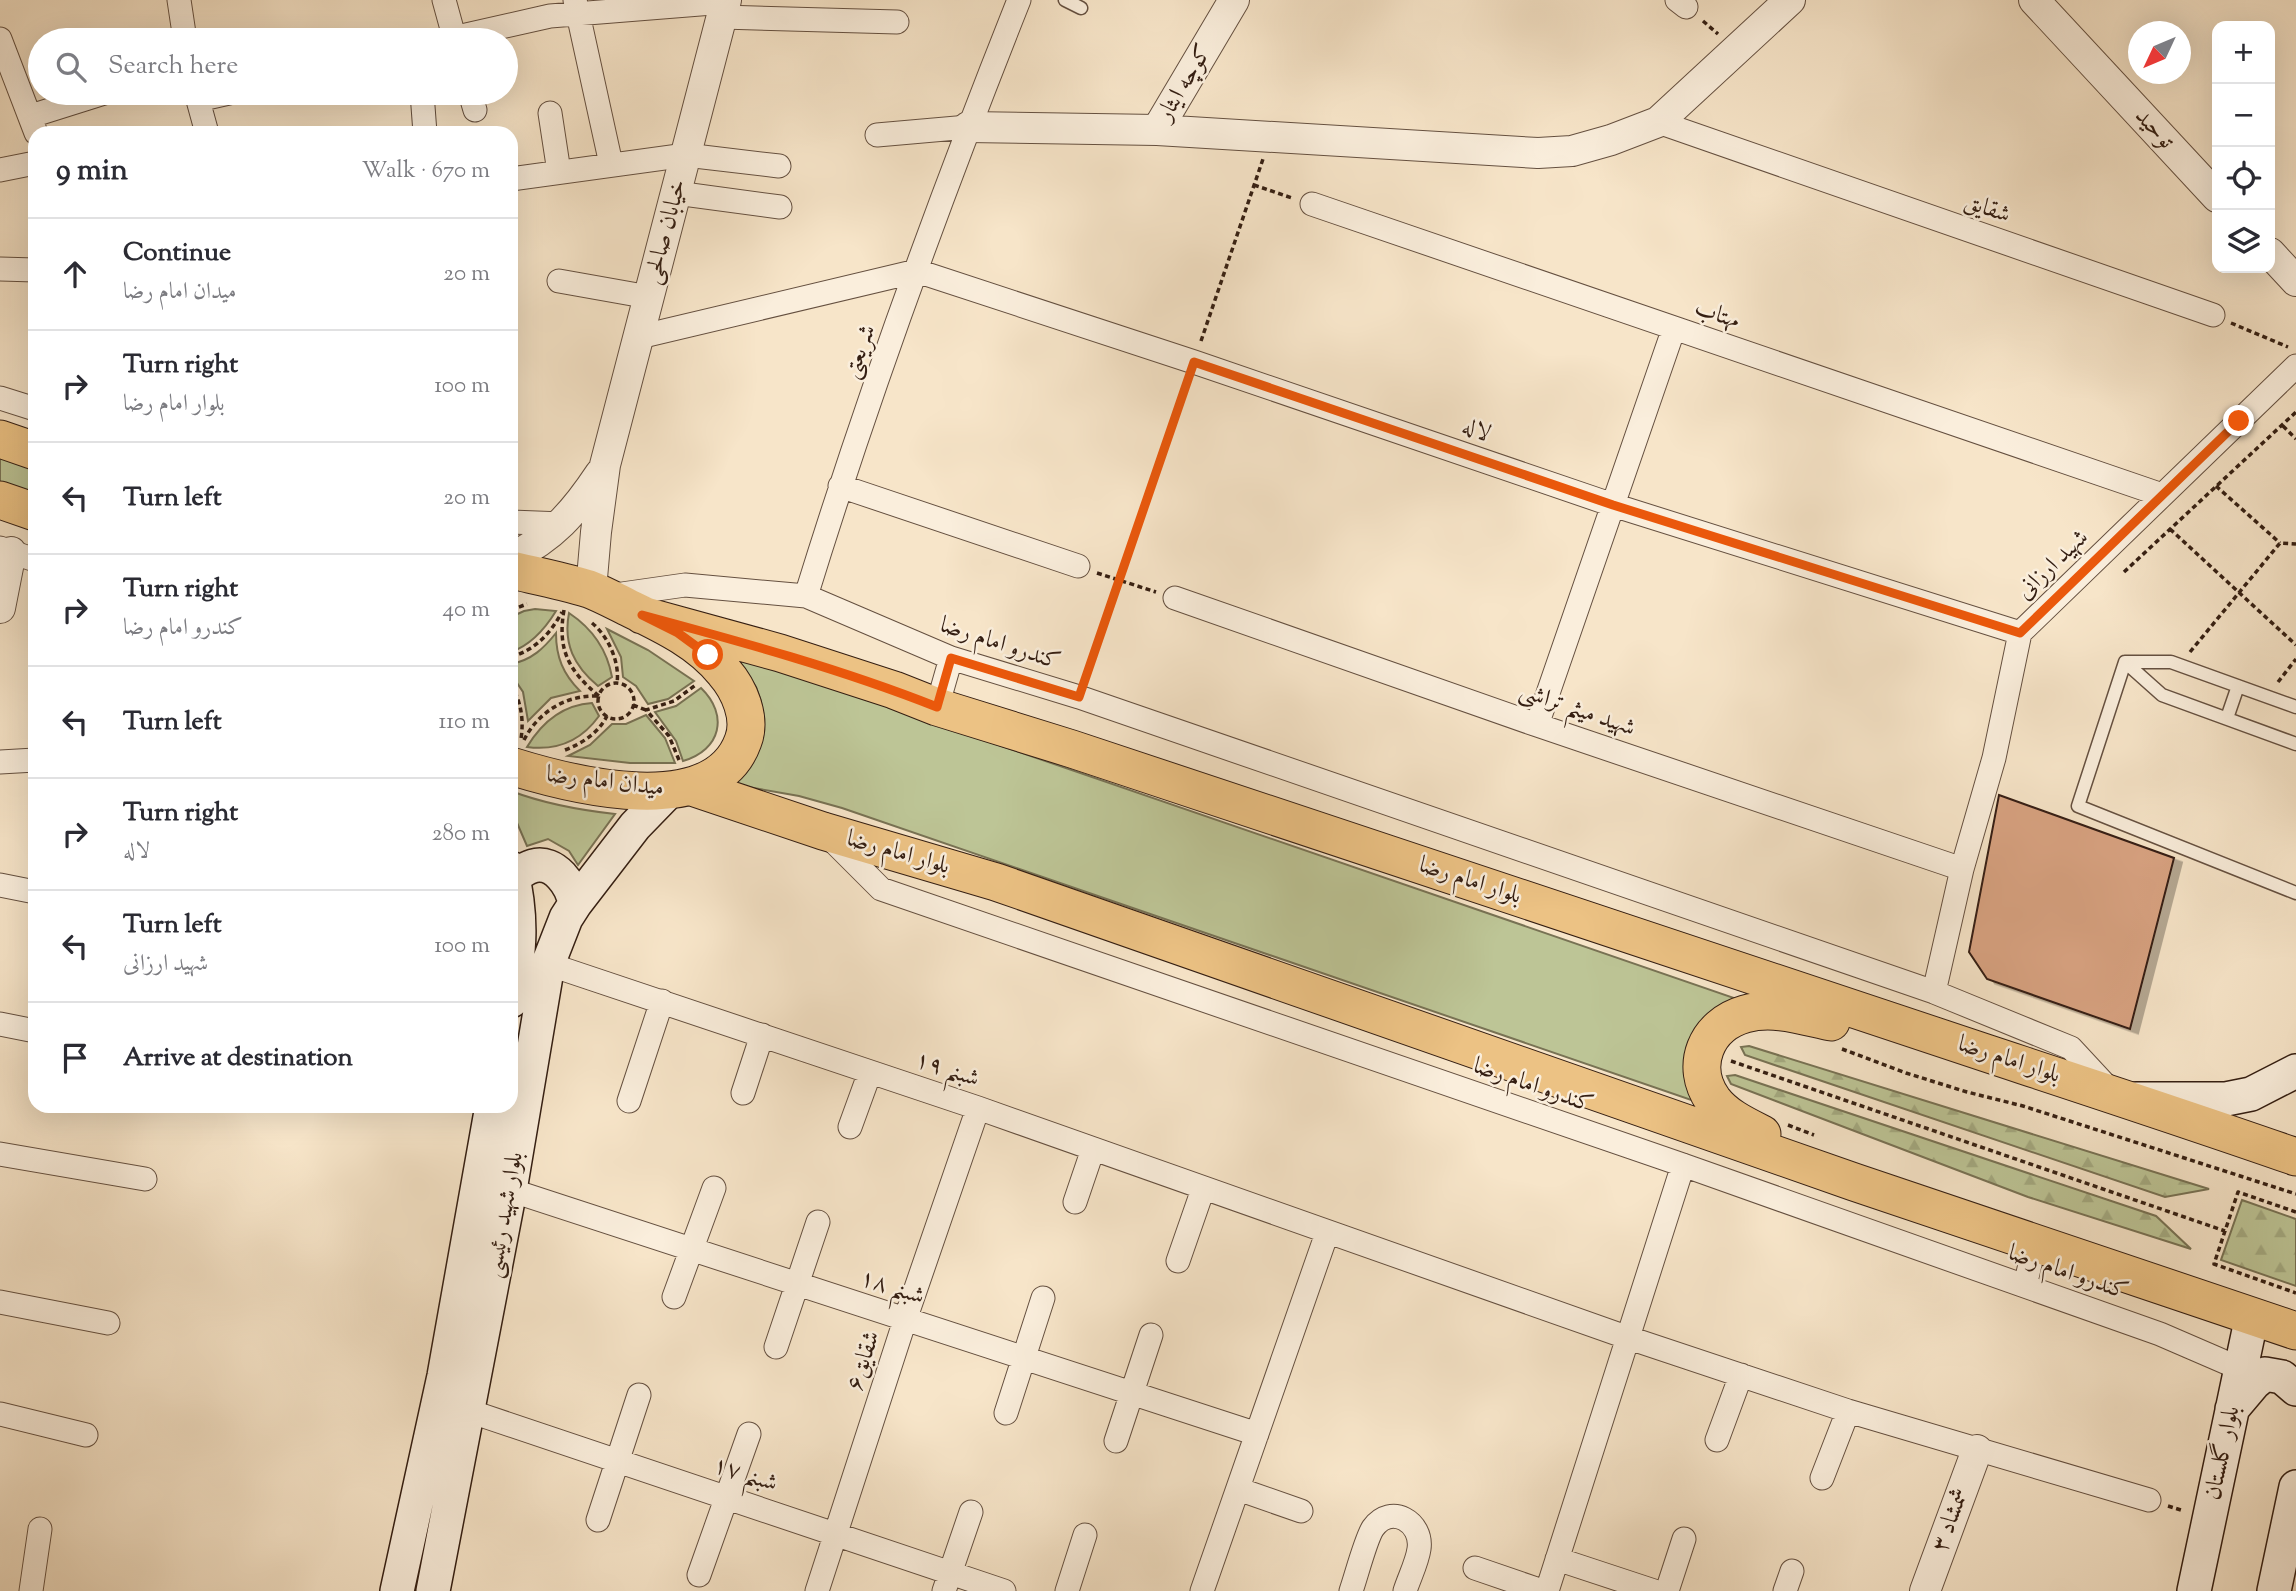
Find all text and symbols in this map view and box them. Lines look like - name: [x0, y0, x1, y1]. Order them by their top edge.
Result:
- north arrow: [2128, 21, 2191, 84]
- map controls: [2212, 21, 2275, 273]
- button: +: [2212, 21, 2275, 84]
- search box: [28, 28, 518, 105]
- street label: کوچه ایثار: [1148, 38, 1221, 130]
- icon: search: [52, 48, 90, 86]
- text: Search here: [108, 48, 238, 85]
- button: −: [2212, 84, 2275, 147]
- street label: توحید: [2126, 101, 2182, 158]
- button: locate: [2212, 147, 2275, 210]
- text: 9 min: [56, 150, 128, 193]
- text: Walk · 670 m: [362, 155, 490, 188]
- street label: خیابان صالحی: [636, 176, 696, 288]
- street label: شقایق: [1959, 185, 2015, 233]
- button: layers: [2212, 210, 2275, 273]
- text: Continue: [123, 235, 231, 272]
- icon: ahead: [56, 255, 94, 293]
- text: 20 m: [443, 258, 490, 291]
- text: میدان امام رضا: [123, 276, 236, 309]
- street label: مهتاب: [1690, 291, 1744, 339]
- street label: شریعتی: [835, 320, 885, 384]
- text: Turn right: [123, 347, 238, 384]
- icon: right: [56, 367, 94, 405]
- text: 100 m: [434, 370, 490, 403]
- text: بلوار امام رضا: [123, 388, 225, 421]
- route end: [2223, 405, 2254, 436]
- street label: لاله: [1457, 410, 1495, 452]
- icon: left: [56, 479, 94, 517]
- text: Turn left: [123, 480, 222, 517]
- text: 20 m: [443, 482, 490, 515]
- street label: شهید ارزانی: [2009, 522, 2097, 608]
- text: Turn right: [123, 571, 238, 608]
- icon: right: [56, 591, 94, 629]
- text: 40 m: [443, 594, 490, 627]
- street label: کندرو امام رضا: [935, 609, 1065, 681]
- text: کندرو امام رضا: [123, 612, 243, 645]
- route start: [692, 639, 723, 670]
- street label: شهید میثم تراشی: [1513, 674, 1640, 750]
- icon: left: [56, 703, 94, 741]
- text: Turn left: [123, 704, 222, 741]
- text: 110 m: [439, 706, 490, 739]
- street label: میدان امام رضا: [544, 758, 666, 808]
- text: Turn right: [123, 795, 238, 832]
- icon: right: [56, 815, 94, 853]
- text: 280 m: [432, 818, 490, 851]
- street label: بلوار امام رضا: [842, 822, 954, 886]
- text: لاله: [123, 836, 150, 869]
- street label: بلوار امام رضا: [1414, 848, 1526, 915]
- text: Turn left: [123, 907, 222, 944]
- icon: left: [56, 927, 94, 965]
- text: 100 m: [434, 930, 490, 963]
- text: شهید ارزانی: [123, 948, 208, 981]
- street label: بلوار امام رضا: [1953, 1027, 2065, 1094]
- icon: arrive: [56, 1039, 94, 1077]
- text: Arrive at destination: [123, 1040, 353, 1077]
- street label: شبنم ۱۹: [909, 1043, 984, 1102]
- street label: کندرو امام رضا: [1468, 1050, 1598, 1124]
- street label: بلوار شهید رئیسی: [477, 1149, 533, 1281]
- street label: کندرو امام رضا: [2003, 1237, 2133, 1311]
- street label: شبنم ۱۸: [854, 1262, 929, 1319]
- street label: شقایق۶: [838, 1327, 890, 1395]
- street label: بلوار گلستان: [2196, 1403, 2250, 1503]
- street label: شبنم ۱۷: [707, 1449, 782, 1506]
- street label: شمشاد ۳: [1924, 1483, 1978, 1557]

